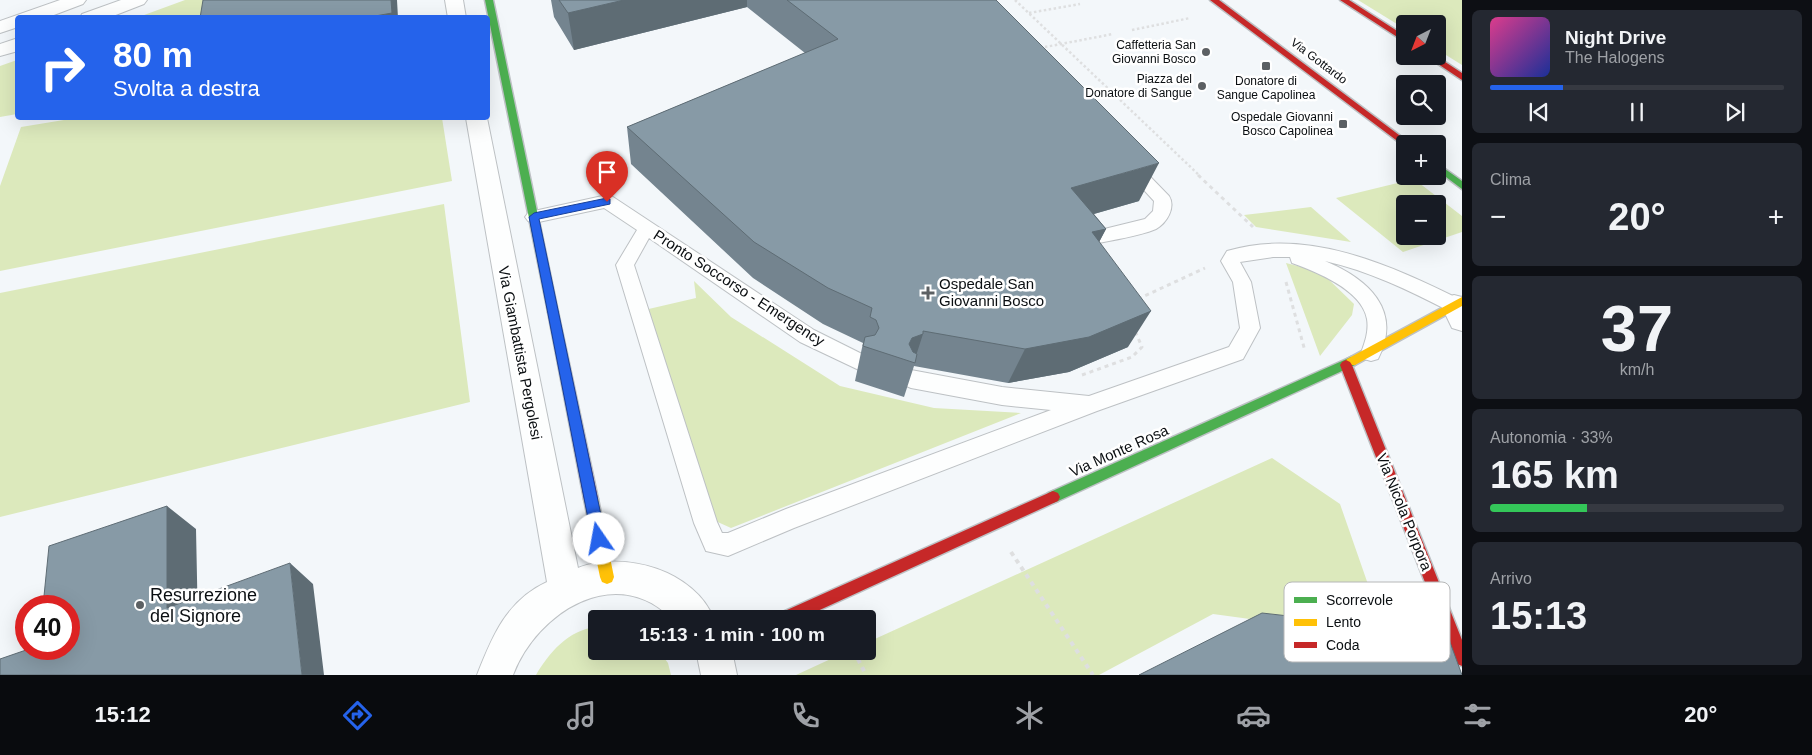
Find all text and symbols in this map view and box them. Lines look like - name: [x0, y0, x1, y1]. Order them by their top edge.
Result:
- north arrow: [1396, 15, 1446, 65]
- map controls: [1396, 15, 1446, 245]
- text: Night Drive: [1565, 27, 1666, 48]
- icon: right: [30, 35, 95, 100]
- text: 80 m: [113, 35, 193, 74]
- street label: Via Gottardo: [1288, 35, 1350, 87]
- place label: Caffetteria San Giovanni Bosco: [1112, 38, 1196, 66]
- marker: Caffetteria San Giovanni Bosco: [1200, 46, 1212, 58]
- text: The Halogens: [1565, 49, 1665, 66]
- marker: Donatore di Sangue Capolinea: [1260, 60, 1272, 72]
- place label: Piazza del Donatore di Sangue: [1085, 72, 1192, 100]
- place label: Donatore di Sangue Capolinea: [1217, 74, 1316, 102]
- button: search: [1396, 75, 1446, 125]
- text: Svolta a destra: [113, 76, 260, 101]
- marker: Piazza del Donatore di Sangue: [1196, 80, 1208, 92]
- icon: previous: [1525, 98, 1553, 126]
- icon: pause: [1623, 98, 1651, 126]
- icon: next: [1721, 98, 1749, 126]
- place label: Ospedale Giovanni Bosco Capolinea: [1231, 110, 1333, 138]
- marker: Ospedale Giovanni Bosco Capolinea: [1337, 118, 1349, 130]
- button: +: [1396, 135, 1446, 185]
- pin: [586, 151, 628, 202]
- icon: arrive: [593, 158, 621, 186]
- text: Clima: [1490, 171, 1531, 188]
- button: −: [1396, 195, 1446, 245]
- text: 20°: [1608, 196, 1666, 238]
- text: −: [1490, 201, 1506, 232]
- text: +: [1768, 201, 1784, 232]
- street label: Pronto Soccorso - Emergency: [651, 226, 828, 349]
- street label: Via Giambattista Pergolesi: [495, 265, 546, 441]
- place label: Ospedale San Giovanni Bosco: [939, 275, 1044, 309]
- marker: Ospedale San Giovanni Bosco: [921, 286, 935, 300]
- text: 37: [1601, 292, 1673, 365]
- text: km/h: [1620, 361, 1654, 378]
- street label: Via Monte Rosa: [1067, 421, 1171, 480]
- text: Autonomia · 33%: [1490, 429, 1613, 446]
- street label: Via Nicola Porpora: [1373, 451, 1436, 573]
- text: 165 km: [1490, 454, 1619, 496]
- position arrow: [572, 512, 624, 564]
- text: Arrivo: [1490, 570, 1532, 587]
- legend: [1284, 582, 1450, 662]
- place label: Resurrezione del Signore: [150, 585, 257, 626]
- text: Scorrevole: [1326, 592, 1393, 608]
- speed limit sign: 40: [15, 595, 80, 660]
- text: 15:13: [1490, 595, 1587, 637]
- marker: Resurrezione del Signore: [134, 599, 146, 611]
- text: Lento: [1326, 614, 1361, 630]
- text: 15:13 · 1 min · 100 m: [639, 624, 825, 645]
- text: Coda: [1326, 637, 1360, 653]
- icon: directions: [340, 698, 375, 733]
- icon: music: [564, 698, 599, 733]
- icon: phone: [788, 698, 823, 733]
- icon: climate: [1012, 698, 1047, 733]
- icon: car: [1236, 698, 1271, 733]
- icon: filters: [1460, 698, 1495, 733]
- text: 15:12: [95, 702, 151, 727]
- text: 20°: [1684, 702, 1717, 727]

